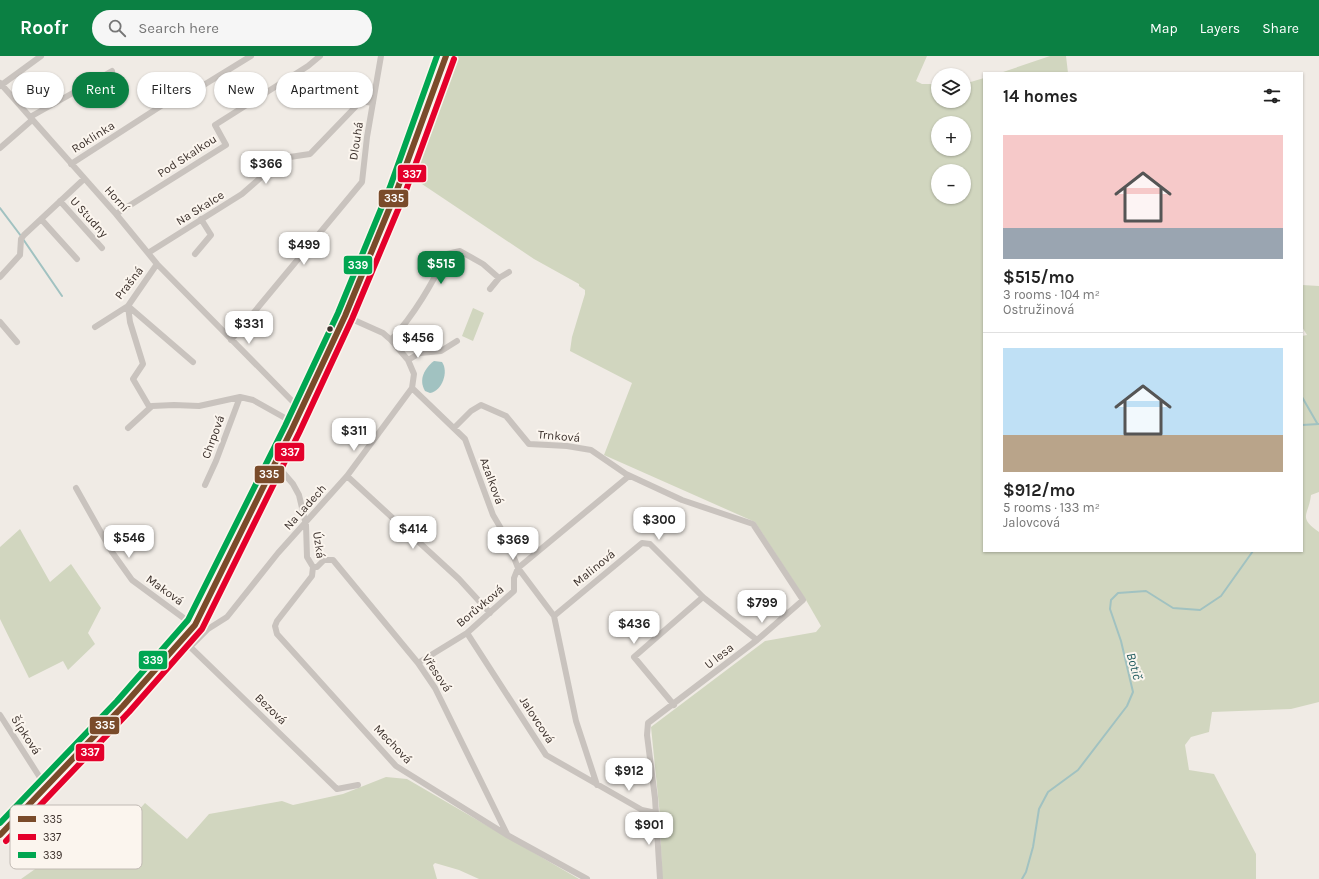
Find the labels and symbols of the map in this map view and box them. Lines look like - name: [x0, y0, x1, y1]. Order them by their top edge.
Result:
- street label: Roklinka: [69, 118, 117, 156]
- street label: Dlouhá: [346, 121, 366, 161]
- street label: Pod Skalkou: [155, 132, 219, 180]
- pin: $366: [242, 151, 290, 185]
- line badge: 337: [397, 164, 427, 183]
- text: 337: [402, 168, 422, 181]
- street label: Horní: [102, 183, 132, 215]
- street label: Na Skalce: [173, 188, 227, 228]
- line badge: 335: [378, 189, 409, 208]
- text: 335: [384, 192, 404, 205]
- street label: U Studny: [67, 194, 111, 240]
- pin: $499: [280, 232, 328, 266]
- pin: $515: [417, 251, 465, 285]
- line badge: 339: [343, 255, 373, 275]
- text: 339: [348, 259, 368, 272]
- street label: Prašná: [112, 264, 146, 302]
- pin: $331: [225, 311, 273, 345]
- unlabelled marker: [325, 324, 335, 334]
- pin: $456: [394, 325, 442, 359]
- street label: Chrpová: [199, 413, 227, 461]
- pin: $311: [330, 418, 378, 452]
- street label: Trnková: [537, 427, 581, 445]
- line badge: 337: [274, 442, 305, 462]
- text: 337: [280, 446, 300, 459]
- street label: Azalková: [477, 456, 507, 506]
- line badge: 335: [254, 465, 285, 484]
- text: 335: [259, 468, 279, 481]
- street label: Na Ladech: [281, 481, 329, 533]
- pin: $300: [635, 507, 683, 541]
- pin: $414: [389, 516, 437, 550]
- pin: $546: [105, 525, 153, 559]
- pin: $369: [489, 527, 537, 561]
- street label: Úzká: [310, 530, 329, 559]
- street label: Malinová: [570, 547, 618, 589]
- street label: Maková: [144, 572, 186, 608]
- street label: Borůvková: [453, 582, 507, 630]
- pin: $799: [738, 590, 786, 624]
- pin: $436: [610, 611, 658, 645]
- street label: U lesa: [702, 640, 736, 672]
- line badge: 339: [138, 650, 168, 670]
- street label: Vřesová: [419, 651, 455, 695]
- water label: Botič: [1124, 651, 1146, 682]
- text: 339: [143, 654, 163, 667]
- street label: Bezová: [252, 691, 290, 727]
- street label: Jalovcová: [517, 694, 557, 746]
- street label: Šípková: [8, 712, 45, 757]
- line badge: 335: [89, 716, 120, 735]
- text: 335: [95, 719, 115, 732]
- street label: Mechová: [371, 722, 415, 766]
- line badge: 337: [75, 743, 105, 762]
- text: 337: [80, 746, 100, 759]
- pin: $912: [605, 758, 653, 792]
- legend: [10, 805, 142, 869]
- pin: $901: [625, 812, 673, 846]
- text: 335: [43, 813, 62, 826]
- text: 337: [43, 831, 61, 844]
- text: 339: [43, 849, 62, 862]

